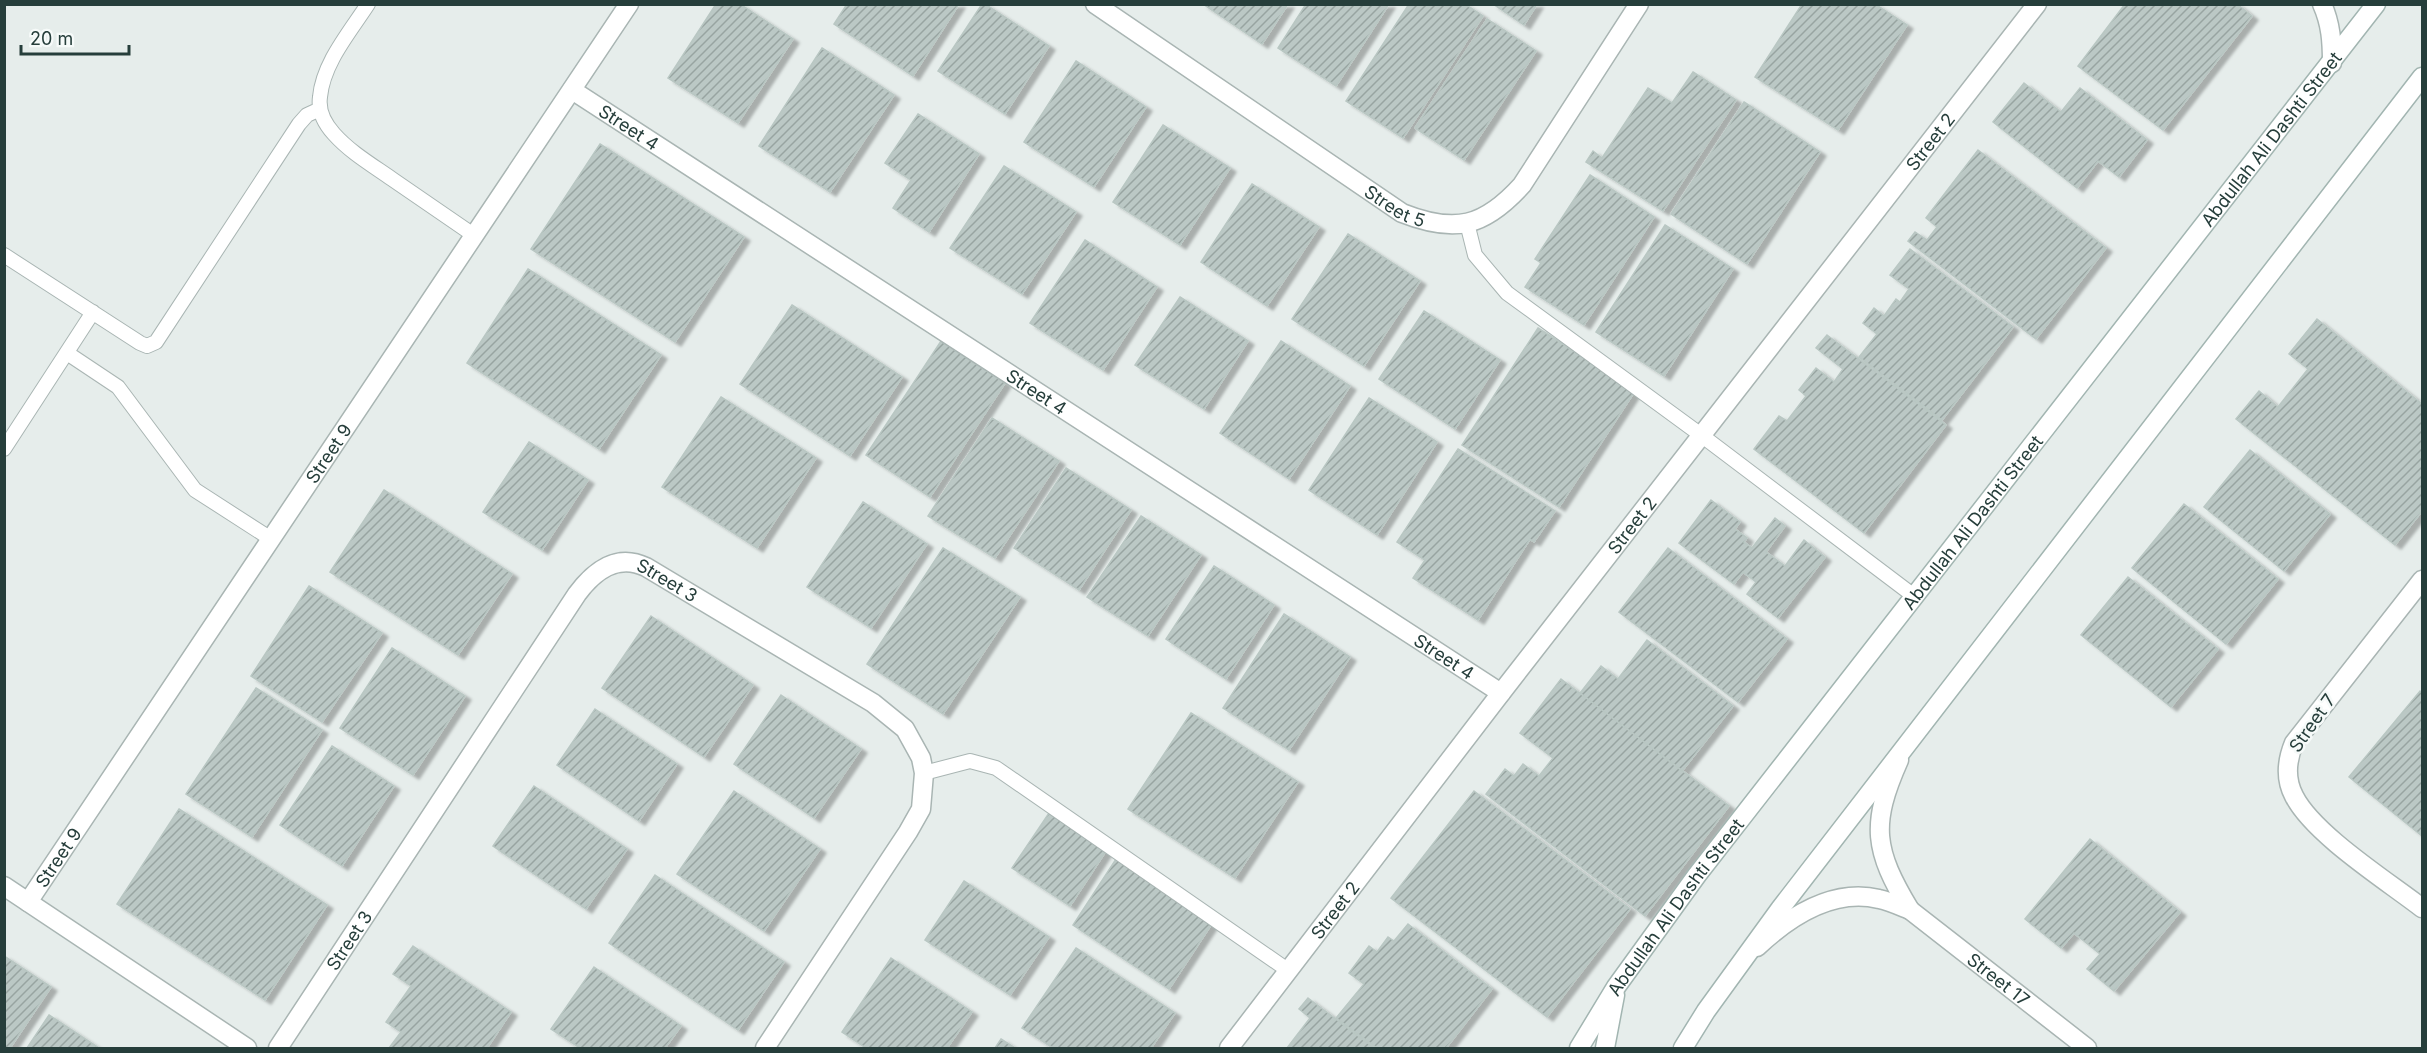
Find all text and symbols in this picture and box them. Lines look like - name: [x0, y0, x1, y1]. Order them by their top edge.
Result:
- scale bar: [21, 18, 129, 56]
- text: 20 m: [30, 28, 73, 49]
- street label: Abdullah Ali Dashti Street: [2196, 47, 2345, 230]
- street label: Street 4: [595, 100, 663, 154]
- street label: Street 2: [1901, 109, 1959, 174]
- street label: Street 5: [1361, 180, 1428, 231]
- street label: Street 4: [1003, 364, 1071, 419]
- street label: Street 9: [301, 420, 356, 487]
- street label: Abdullah Ali Dashti Street: [1898, 431, 2047, 613]
- street label: Street 2: [1603, 492, 1660, 558]
- street label: Street 3: [634, 554, 702, 606]
- street label: Street 4: [1410, 629, 1478, 683]
- street label: Street 7: [2284, 690, 2340, 756]
- street label: Abdullah Ali Dashti Street: [1603, 814, 1748, 999]
- street label: Street 9: [31, 823, 85, 891]
- street label: Street 2: [1306, 877, 1363, 943]
- street label: Street 3: [322, 907, 376, 974]
- street label: Street 17: [1963, 948, 2034, 1010]

